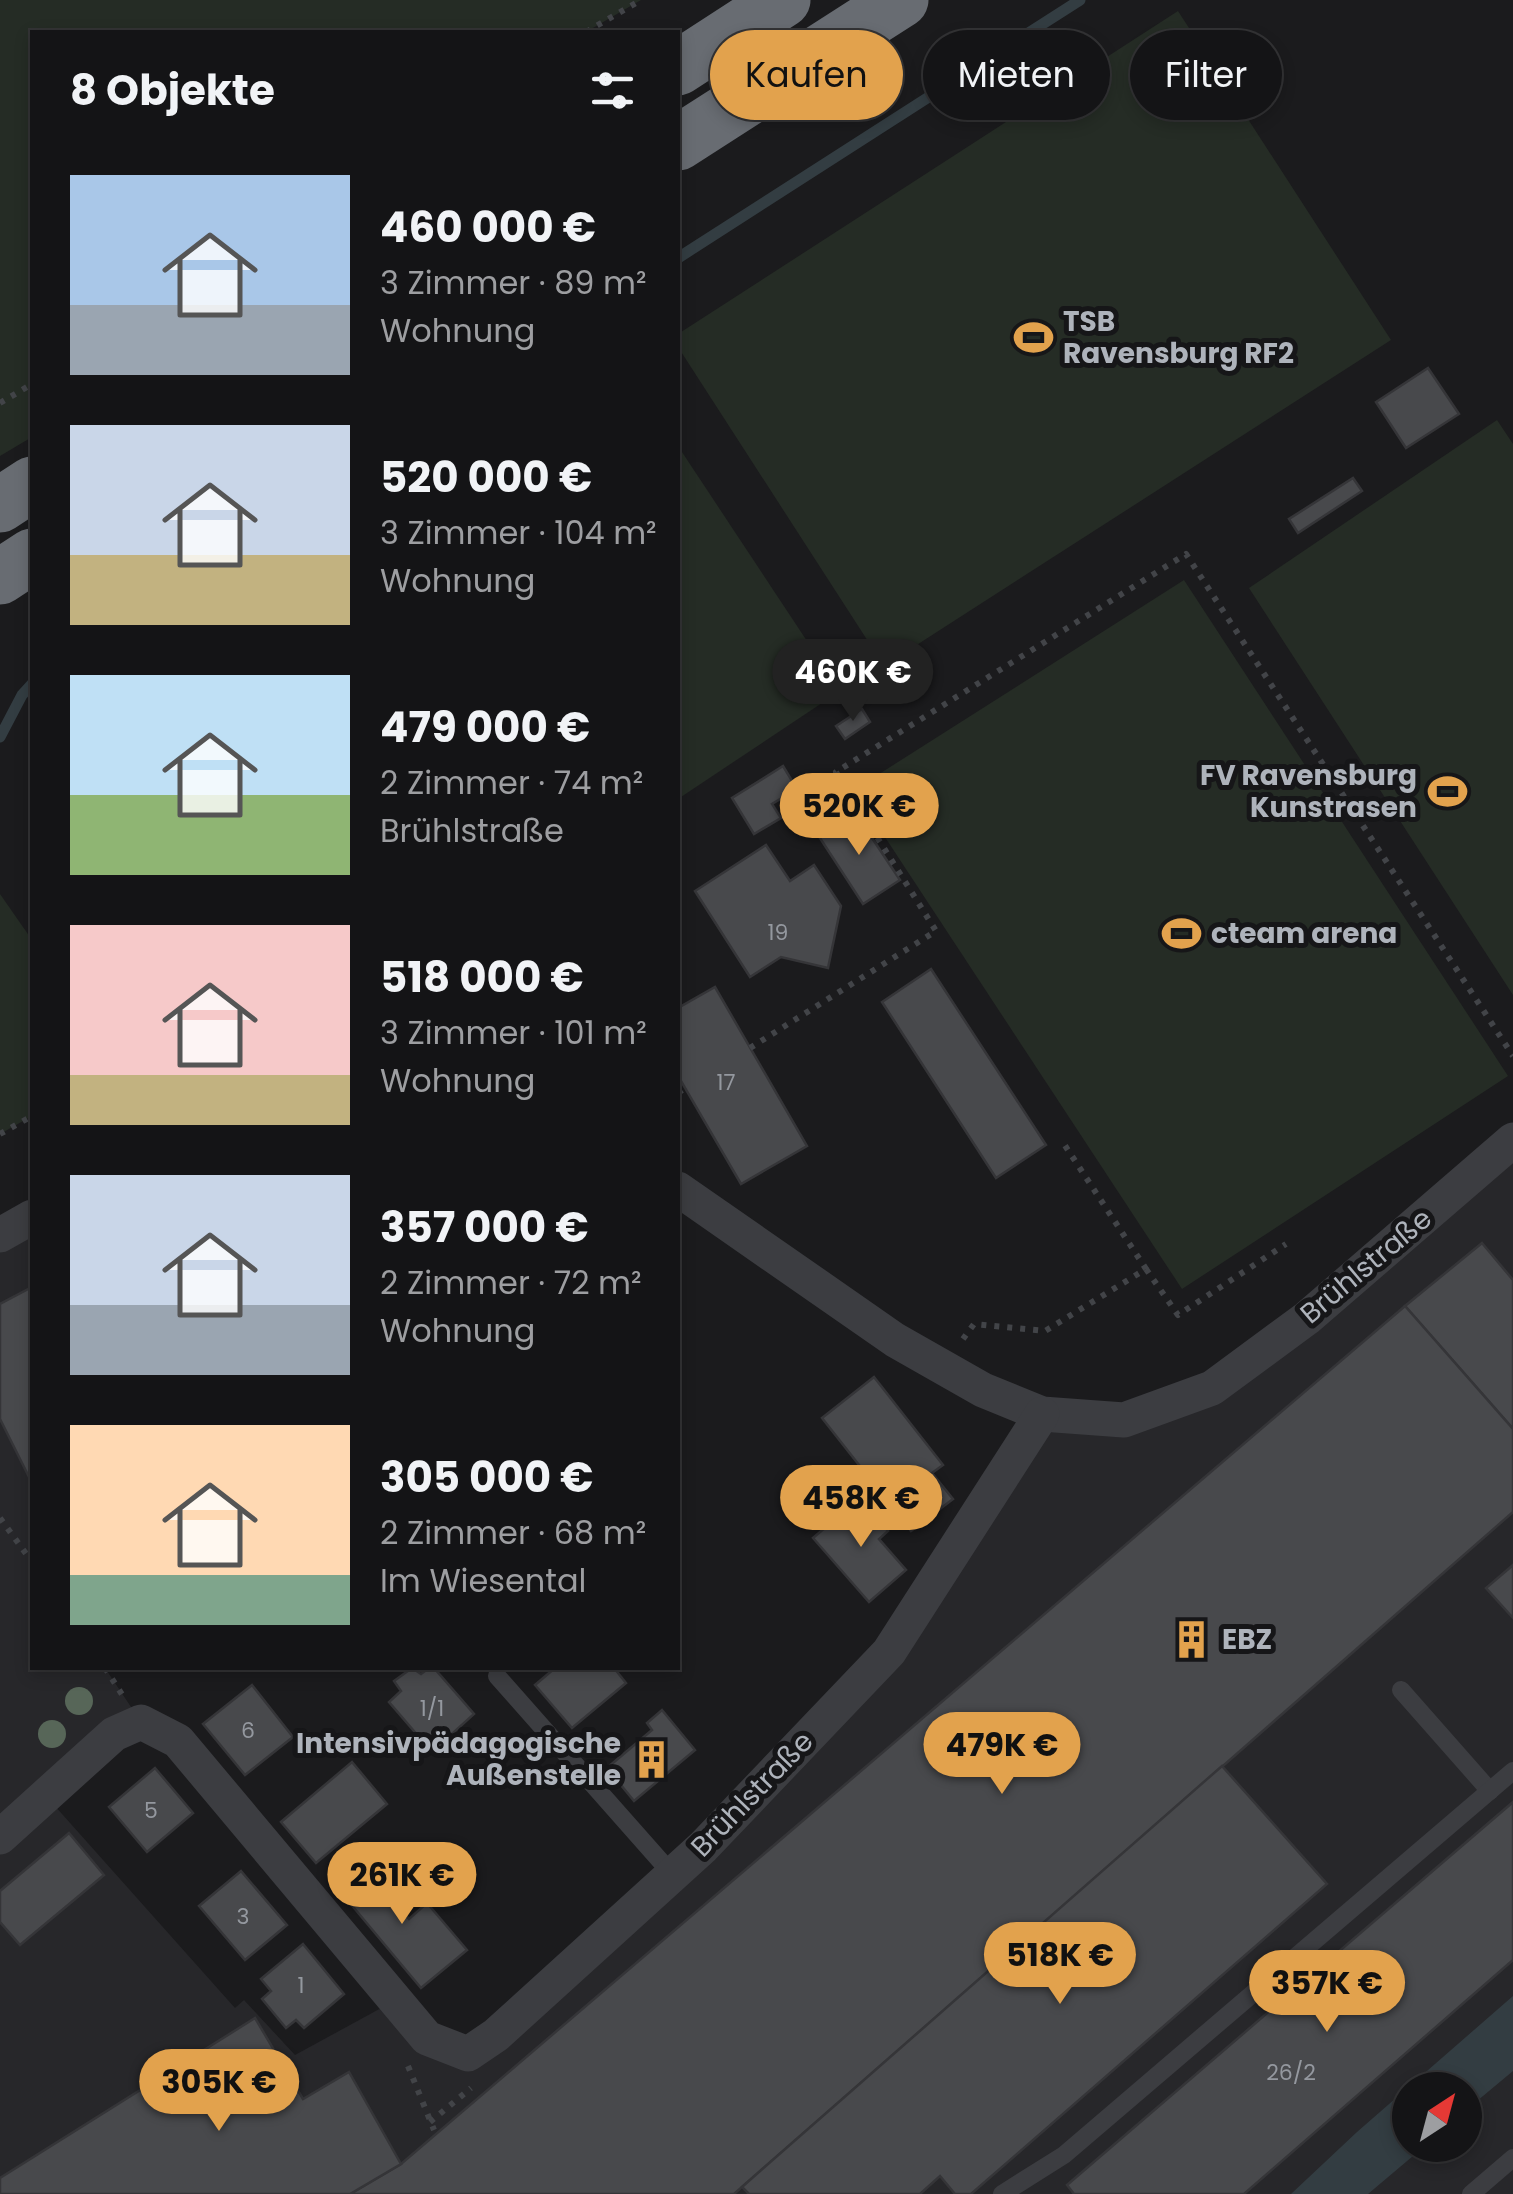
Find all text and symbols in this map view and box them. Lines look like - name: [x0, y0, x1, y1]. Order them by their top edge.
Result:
- chip: Kaufen: [710, 30, 903, 120]
- chip: Mieten: [923, 30, 1110, 120]
- chip: Filter: [1130, 30, 1282, 120]
- text: 8 Objekte: [70, 61, 275, 120]
- icon: filters: [585, 63, 640, 118]
- text: 460 000 €: [380, 198, 596, 257]
- icon: home: [150, 215, 270, 335]
- text: 3 Zimmer · 89 m²: [380, 260, 647, 305]
- place label: TSB Ravensburg RF2: [1063, 302, 1294, 373]
- text: Wohnung: [380, 308, 535, 353]
- sports icon: TSB Ravensburg RF2: [1012, 316, 1054, 358]
- text: 520 000 €: [380, 448, 592, 507]
- icon: home: [150, 465, 270, 585]
- text: 3 Zimmer · 104 m²: [380, 510, 657, 555]
- text: Wohnung: [380, 558, 535, 603]
- pin: 460K €: [772, 639, 934, 724]
- text: 460K €: [794, 649, 912, 694]
- text: 479 000 €: [380, 698, 590, 757]
- icon: home: [150, 715, 270, 835]
- place label: FV Ravensburg Kunstrasen: [1200, 756, 1417, 827]
- text: 2 Zimmer · 74 m²: [380, 760, 643, 805]
- sports icon: FV Ravensburg Kunstrasen: [1426, 770, 1468, 812]
- pin: 520K €: [778, 773, 940, 858]
- text: 520K €: [802, 783, 916, 828]
- text: Brühlstraße: [380, 808, 564, 853]
- sports icon: cteam arena: [1160, 912, 1202, 954]
- place label: cteam arena: [1211, 914, 1397, 953]
- house number: 19: [768, 917, 788, 948]
- text: 518 000 €: [380, 948, 584, 1007]
- icon: home: [150, 965, 270, 1085]
- text: 3 Zimmer · 101 m²: [380, 1010, 647, 1055]
- text: Wohnung: [380, 1058, 535, 1103]
- house number: 17: [716, 1067, 736, 1098]
- text: 357 000 €: [380, 1198, 589, 1257]
- street label: Brühlstraße: [1292, 1199, 1440, 1333]
- icon: home: [150, 1215, 270, 1335]
- text: 2 Zimmer · 72 m²: [380, 1260, 642, 1305]
- text: Wohnung: [380, 1308, 535, 1353]
- text: 305 000 €: [380, 1448, 594, 1507]
- icon: home: [150, 1465, 270, 1585]
- pin: 458K €: [780, 1465, 942, 1550]
- text: 458K €: [802, 1475, 920, 1520]
- text: 2 Zimmer · 68 m²: [380, 1510, 646, 1555]
- text: Im Wiesental: [380, 1558, 587, 1603]
- building icon: EBZ: [1171, 1618, 1213, 1660]
- place label: EBZ: [1222, 1620, 1272, 1659]
- house number: 1/1: [420, 1693, 444, 1724]
- pin: 479K €: [921, 1712, 1083, 1797]
- house number: 6: [241, 1715, 255, 1746]
- text: 479K €: [945, 1722, 1059, 1767]
- street label: Brühlstraße: [682, 1723, 822, 1865]
- place label: Intensivpädagogische Außenstelle: [296, 1724, 621, 1795]
- building icon: Intensivpädagogische Außenstelle: [630, 1738, 672, 1780]
- house number: 5: [144, 1795, 158, 1826]
- pin: 261K €: [321, 1842, 483, 1927]
- text: 261K €: [349, 1852, 455, 1897]
- house number: 3: [237, 1901, 249, 1932]
- pin: 518K €: [979, 1922, 1141, 2007]
- text: 518K €: [1006, 1932, 1114, 1977]
- pin: 357K €: [1246, 1950, 1408, 2035]
- text: 357K €: [1271, 1960, 1383, 2005]
- house number: 1: [297, 1970, 305, 2001]
- pin: 305K €: [138, 2049, 300, 2134]
- house number: 26/2: [1266, 2057, 1316, 2088]
- text: 305K €: [161, 2059, 277, 2104]
- north arrow: [1392, 2072, 1482, 2162]
- map controls: [1392, 2072, 1482, 2162]

